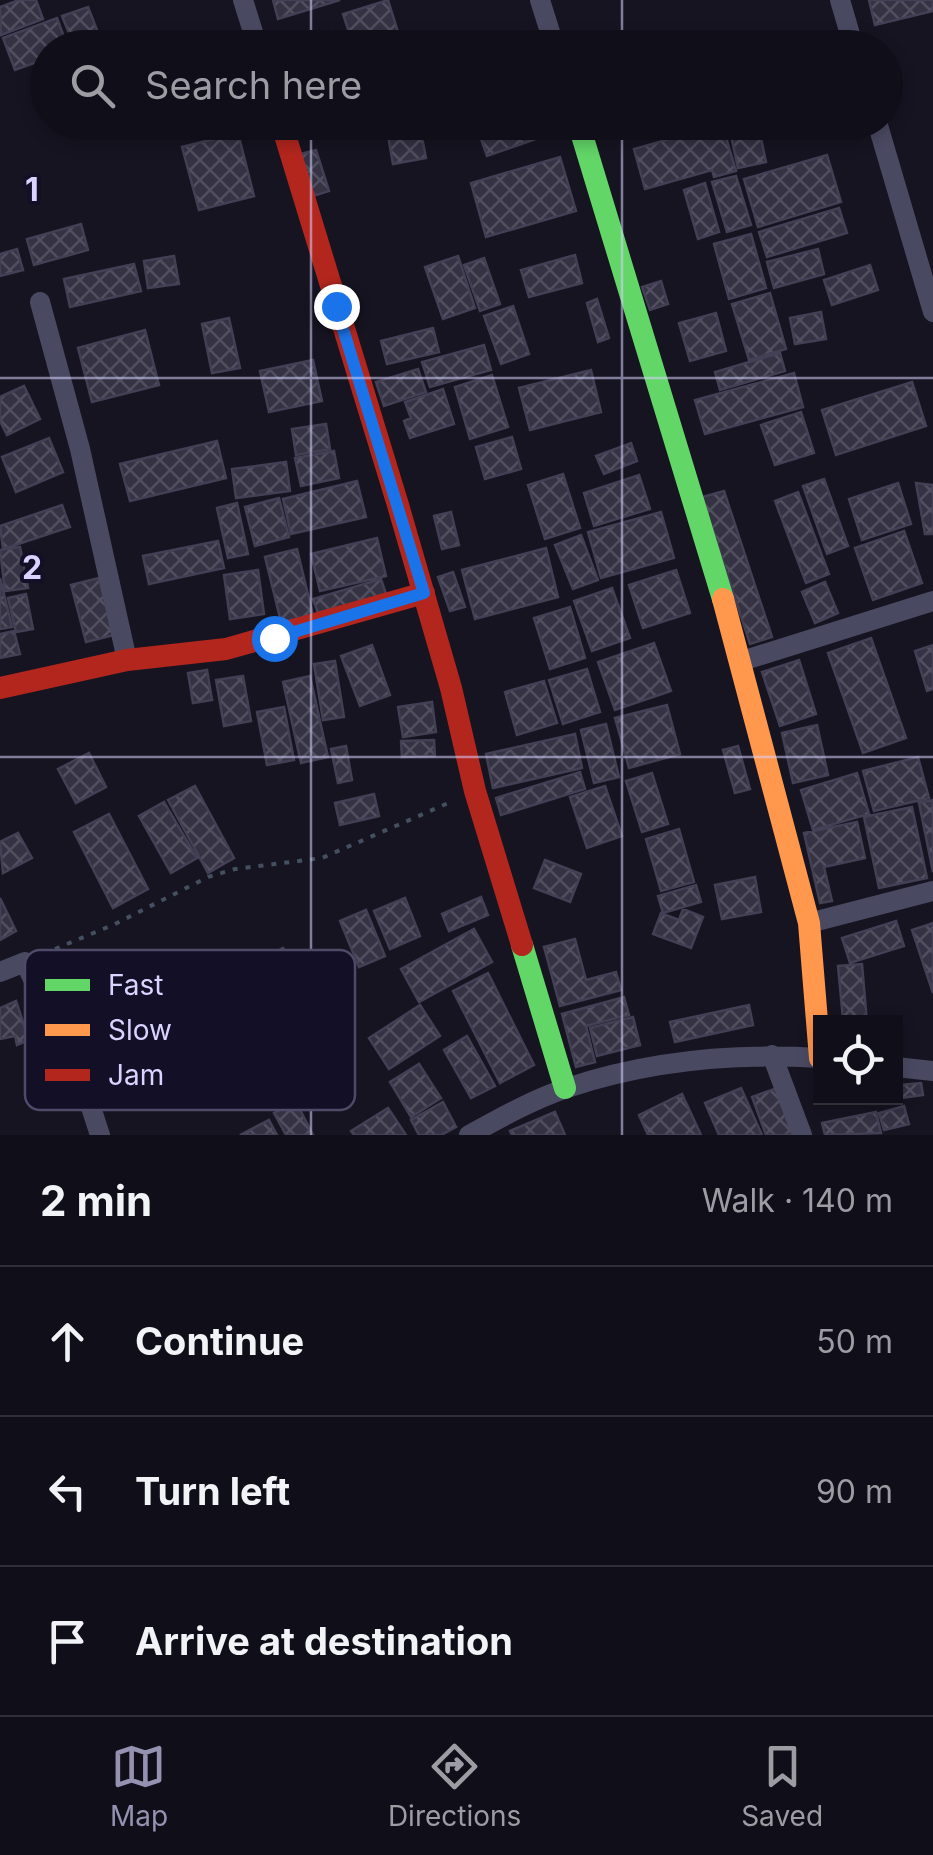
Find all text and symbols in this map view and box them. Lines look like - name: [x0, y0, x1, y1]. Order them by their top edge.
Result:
- search box: [30, 30, 903, 140]
- icon: search: [65, 58, 120, 113]
- text: Search here: [145, 62, 362, 108]
- text: 1: [25, 170, 39, 209]
- route end: [314, 284, 360, 330]
- text: 2: [22, 548, 42, 587]
- route start: [252, 616, 298, 662]
- legend: [25, 950, 355, 1110]
- text: Fast: [108, 968, 164, 1002]
- text: Slow: [108, 1013, 172, 1047]
- map controls: [813, 1015, 903, 1105]
- button: locate: [813, 1015, 903, 1105]
- text: Jam: [108, 1058, 164, 1092]
- text: 2 min: [40, 1175, 152, 1226]
- text: Walk · 140 m: [702, 1181, 893, 1220]
- icon: ahead: [40, 1314, 95, 1369]
- text: Continue: [135, 1318, 304, 1364]
- text: 50 m: [816, 1322, 893, 1361]
- icon: left: [40, 1464, 95, 1519]
- text: Turn left: [135, 1468, 290, 1514]
- text: 90 m: [816, 1472, 893, 1511]
- icon: arrive: [40, 1614, 95, 1669]
- text: Arrive at destination: [135, 1618, 513, 1664]
- tab: Map: [110, 1739, 168, 1833]
- tab: Directions: [388, 1739, 521, 1833]
- tab: Saved: [741, 1739, 823, 1833]

